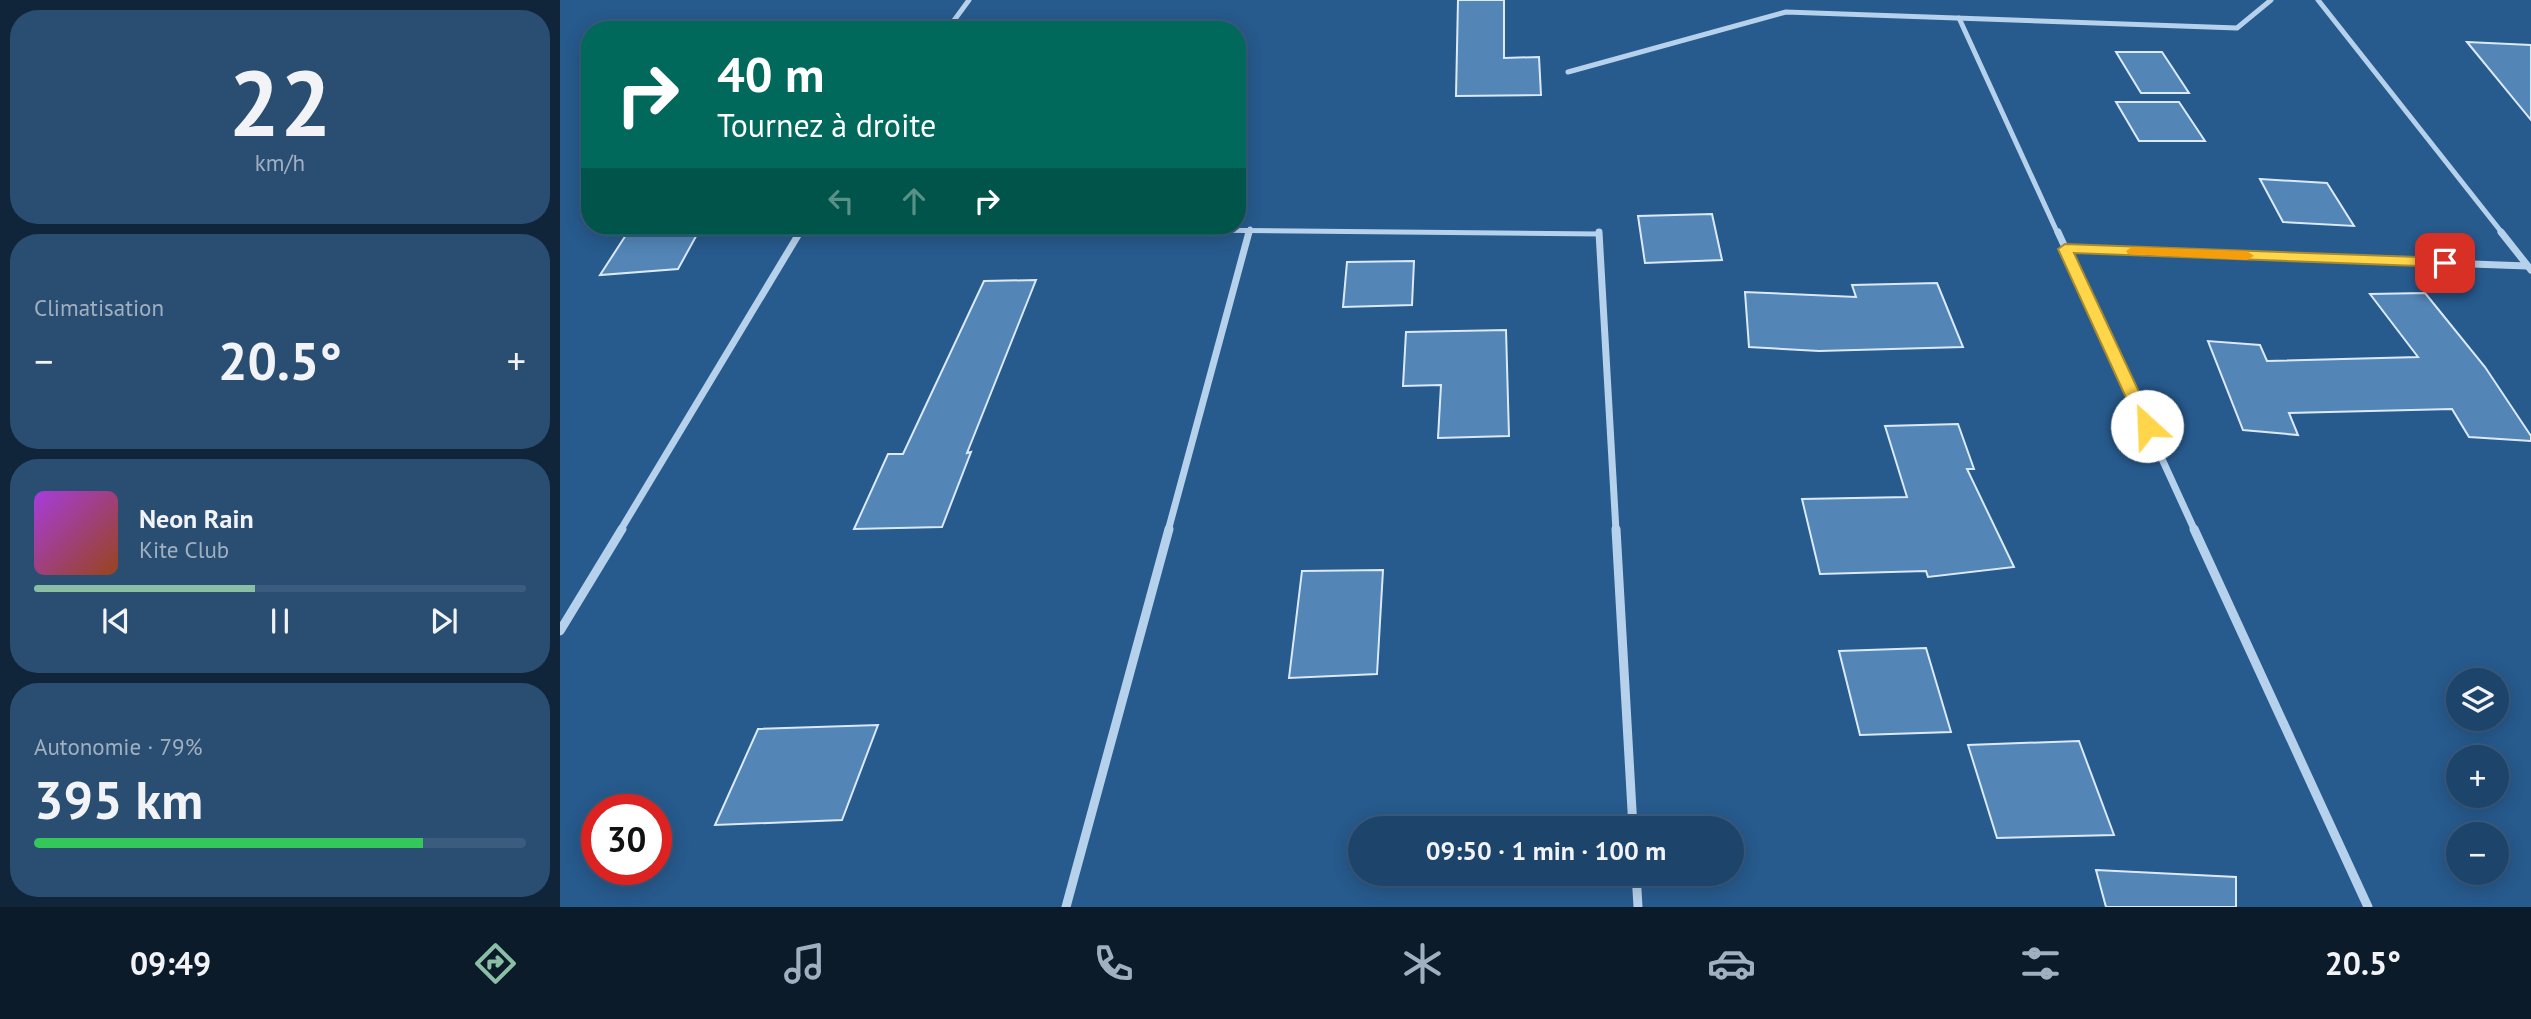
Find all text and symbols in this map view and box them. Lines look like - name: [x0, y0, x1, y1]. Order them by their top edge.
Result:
- text: 40 m: [717, 42, 824, 106]
- text: 22: [228, 43, 332, 161]
- icon: right: [602, 49, 693, 140]
- text: Tournez à droite: [717, 104, 936, 146]
- text: km/h: [255, 148, 305, 177]
- icon: left: [822, 182, 860, 220]
- icon: ahead: [895, 182, 933, 220]
- icon: right: [968, 182, 1006, 220]
- pin: [2415, 233, 2475, 293]
- icon: arrive: [2426, 244, 2464, 282]
- text: Climatisation: [34, 293, 164, 322]
- text: 20.5°: [218, 327, 342, 394]
- text: −: [34, 336, 53, 385]
- text: +: [507, 336, 526, 385]
- position arrow: [2110, 389, 2184, 463]
- text: Neon Rain: [139, 502, 254, 535]
- text: Kite Club: [139, 535, 229, 564]
- icon: previous: [97, 602, 135, 640]
- icon: pause: [261, 602, 299, 640]
- icon: next: [425, 602, 463, 640]
- map controls: [2446, 668, 2509, 885]
- button: layers: [2446, 668, 2509, 731]
- text: Autonomie · 79%: [34, 732, 202, 761]
- button: +: [2446, 745, 2509, 808]
- text: 395 km: [34, 766, 203, 833]
- speed limit sign: 30: [581, 794, 672, 885]
- button: −: [2446, 822, 2509, 885]
- text: 09:50 · 1 min · 100 m: [1426, 834, 1666, 867]
- icon: directions: [471, 939, 520, 988]
- icon: music: [780, 939, 829, 988]
- icon: phone: [1089, 939, 1138, 988]
- icon: climate: [1398, 939, 1447, 988]
- icon: car: [1707, 939, 1756, 988]
- icon: filters: [2016, 939, 2065, 988]
- text: 09:49: [130, 942, 211, 984]
- text: 20.5°: [2325, 942, 2401, 984]

